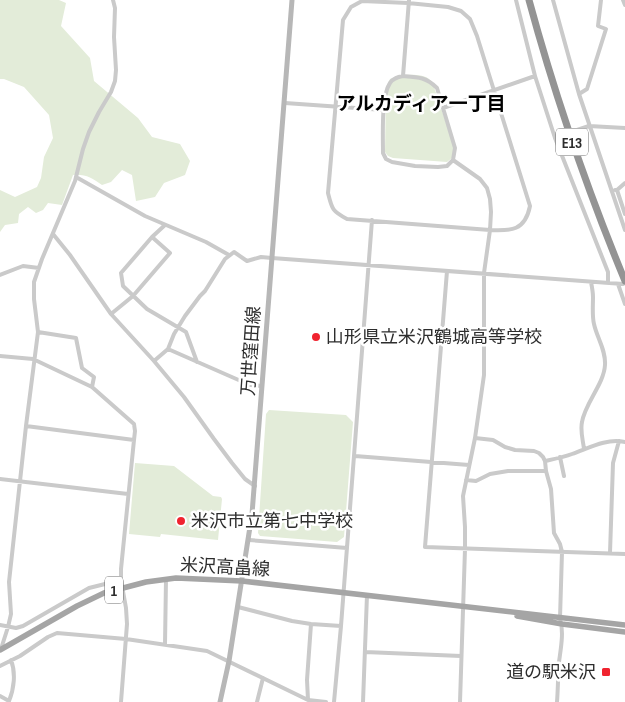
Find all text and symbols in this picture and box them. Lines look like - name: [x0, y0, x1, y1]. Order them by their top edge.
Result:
- district label: アルカディア一丁目: [337, 93, 505, 116]
- road number: E13: [556, 128, 588, 156]
- street label: 万世窪田線: [238, 305, 265, 397]
- place label: 山形県立米沢鶴城高等学校: [326, 327, 542, 348]
- marker: 山形県立米沢鶴城高等学校: [310, 331, 322, 343]
- place label: 米沢市立第七中学校: [191, 511, 353, 532]
- marker: 米沢市立第七中学校: [175, 515, 187, 527]
- street label: 米沢高畠線: [179, 555, 270, 580]
- road number: 1: [105, 576, 123, 604]
- place label: 道の駅米沢: [506, 662, 596, 683]
- marker: 道の駅米沢: [600, 666, 612, 678]

